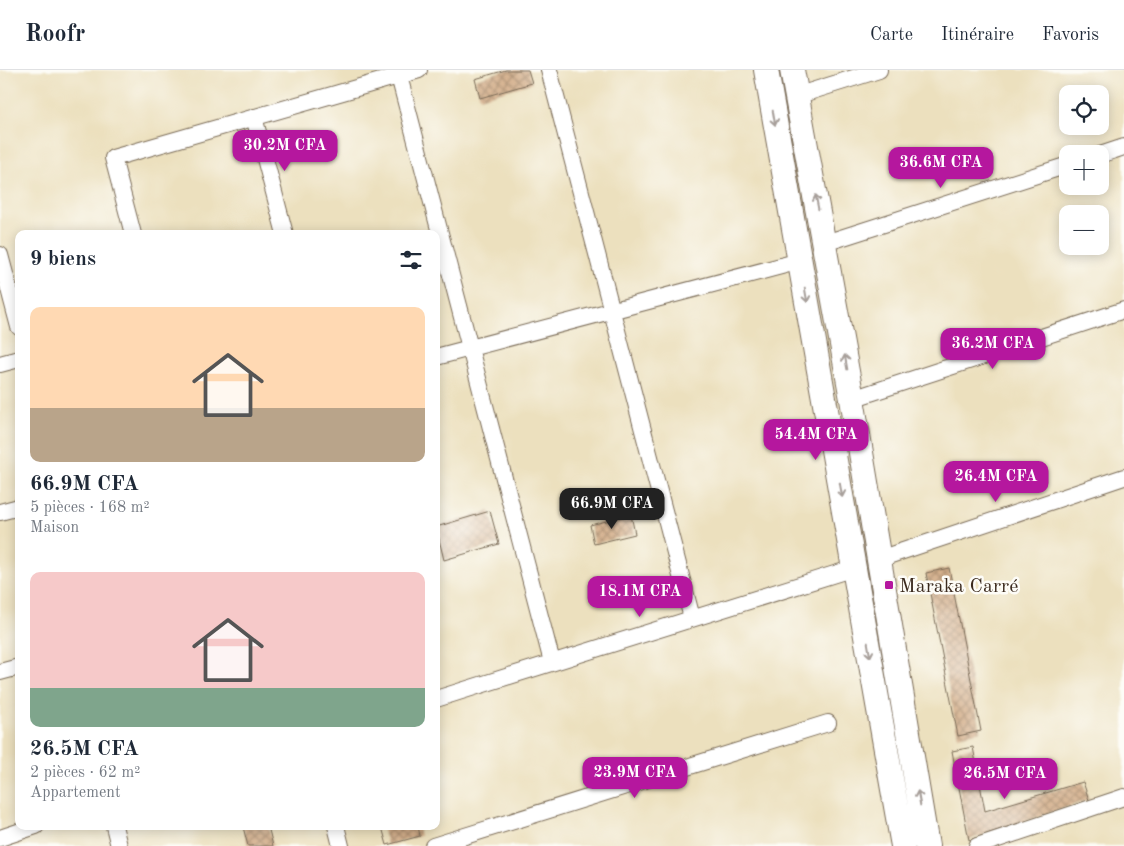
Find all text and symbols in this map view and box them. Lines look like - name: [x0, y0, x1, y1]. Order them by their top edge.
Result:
- text: Roofr: [25, 23, 86, 47]
- text: Carte: [870, 26, 913, 44]
- text: Itinéraire: [941, 26, 1014, 44]
- text: Favoris: [1042, 26, 1099, 44]
- map controls: [1059, 85, 1109, 255]
- button: locate: [1059, 85, 1109, 135]
- one-way arrow: [769, 110, 779, 126]
- pin: 30.2M CFA: [228, 129, 342, 172]
- text: 30.2M CFA: [244, 138, 326, 154]
- button: +: [1059, 145, 1109, 195]
- pin: 36.6M CFA: [884, 146, 998, 189]
- text: 36.6M CFA: [900, 155, 982, 171]
- one-way arrow: [811, 194, 821, 210]
- button: −: [1059, 205, 1109, 255]
- icon: filters: [397, 246, 425, 274]
- text: 9 biens: [30, 249, 96, 270]
- one-way arrow: [801, 287, 811, 303]
- pin: 36.2M CFA: [936, 328, 1050, 370]
- text: 36.2M CFA: [952, 336, 1034, 352]
- icon: home: [183, 340, 273, 430]
- one-way arrow: [840, 354, 850, 370]
- pin: 54.4M CFA: [759, 418, 873, 461]
- text: 54.4M CFA: [775, 427, 857, 443]
- pin: 26.4M CFA: [939, 460, 1053, 503]
- text: 26.4M CFA: [955, 469, 1037, 485]
- text: 66.9M CFA: [30, 474, 139, 495]
- one-way arrow: [836, 481, 846, 497]
- pin: 66.9M CFA: [555, 488, 669, 530]
- text: 66.9M CFA: [571, 496, 653, 512]
- text: 5 pièces · 168 m²: [30, 500, 150, 516]
- text: Maison: [30, 520, 79, 536]
- pin: 18.1M CFA: [583, 576, 697, 618]
- place label: Maraka Carré: [899, 577, 1018, 597]
- marker: Maraka Carré: [883, 579, 895, 591]
- text: 18.1M CFA: [599, 584, 681, 600]
- icon: home: [183, 605, 273, 695]
- one-way arrow: [864, 641, 874, 657]
- text: 26.5M CFA: [30, 739, 139, 760]
- pin: 23.9M CFA: [578, 756, 692, 799]
- pin: 26.5M CFA: [948, 758, 1062, 800]
- text: 2 pièces · 62 m²: [30, 765, 140, 781]
- text: 23.9M CFA: [594, 765, 676, 781]
- text: 26.5M CFA: [964, 766, 1046, 782]
- text: Appartement: [30, 785, 121, 801]
- one-way arrow: [914, 790, 924, 806]

